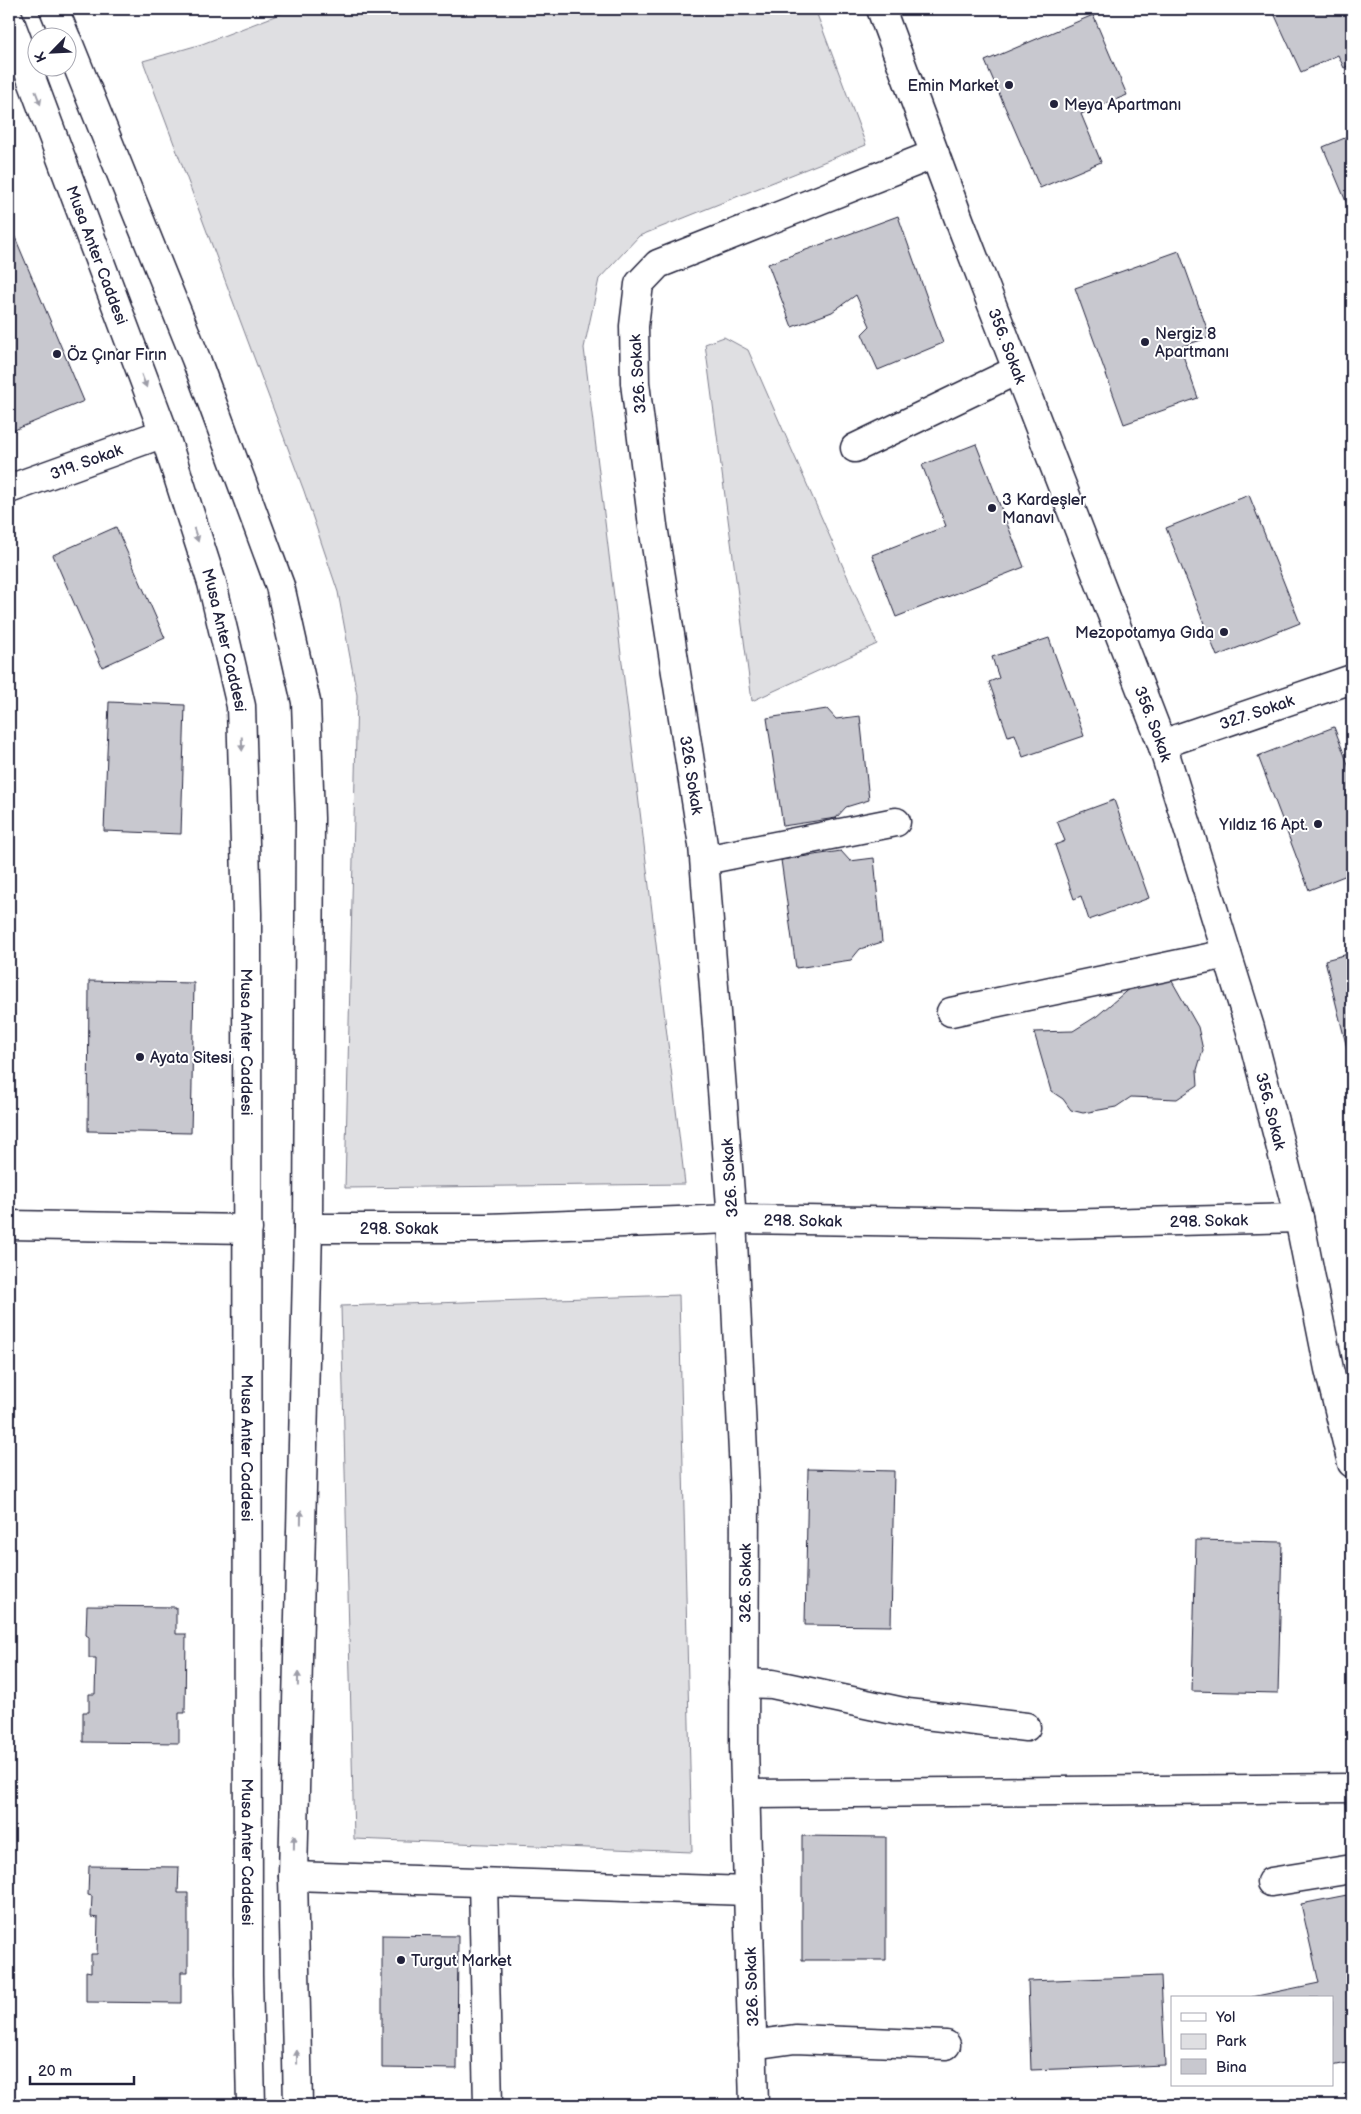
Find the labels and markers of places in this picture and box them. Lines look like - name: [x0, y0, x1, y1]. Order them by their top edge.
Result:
- place label: Emin Market: [908, 77, 999, 96]
- marker: Emin Market: [1003, 79, 1015, 91]
- place label: Meya Apartmanı: [1064, 96, 1181, 115]
- marker: Meya Apartmanı: [1048, 98, 1060, 110]
- place label: Nergiz 8 Apartmanı: [1155, 325, 1229, 362]
- marker: Nergiz 8 Apartmanı: [1139, 336, 1151, 348]
- place label: Öz Çınar Fırın: [67, 344, 167, 365]
- marker: Öz Çınar Fırın: [51, 348, 63, 360]
- place label: 3 Kardeşler Manavı: [1002, 491, 1086, 528]
- marker: 3 Kardeşler Manavı: [986, 502, 998, 514]
- place label: Mezopotamya Gıda: [1075, 624, 1214, 643]
- marker: Mezopotamya Gıda: [1218, 626, 1230, 638]
- place label: Yıldız 16 Apt.: [1218, 816, 1308, 835]
- marker: Yıldız 16 Apt.: [1312, 818, 1324, 830]
- place label: Ayata Sitesi: [150, 1049, 232, 1068]
- marker: Ayata Sitesi: [134, 1051, 146, 1063]
- place label: Turgut Market: [411, 1952, 512, 1971]
- marker: Turgut Market: [395, 1954, 407, 1966]

